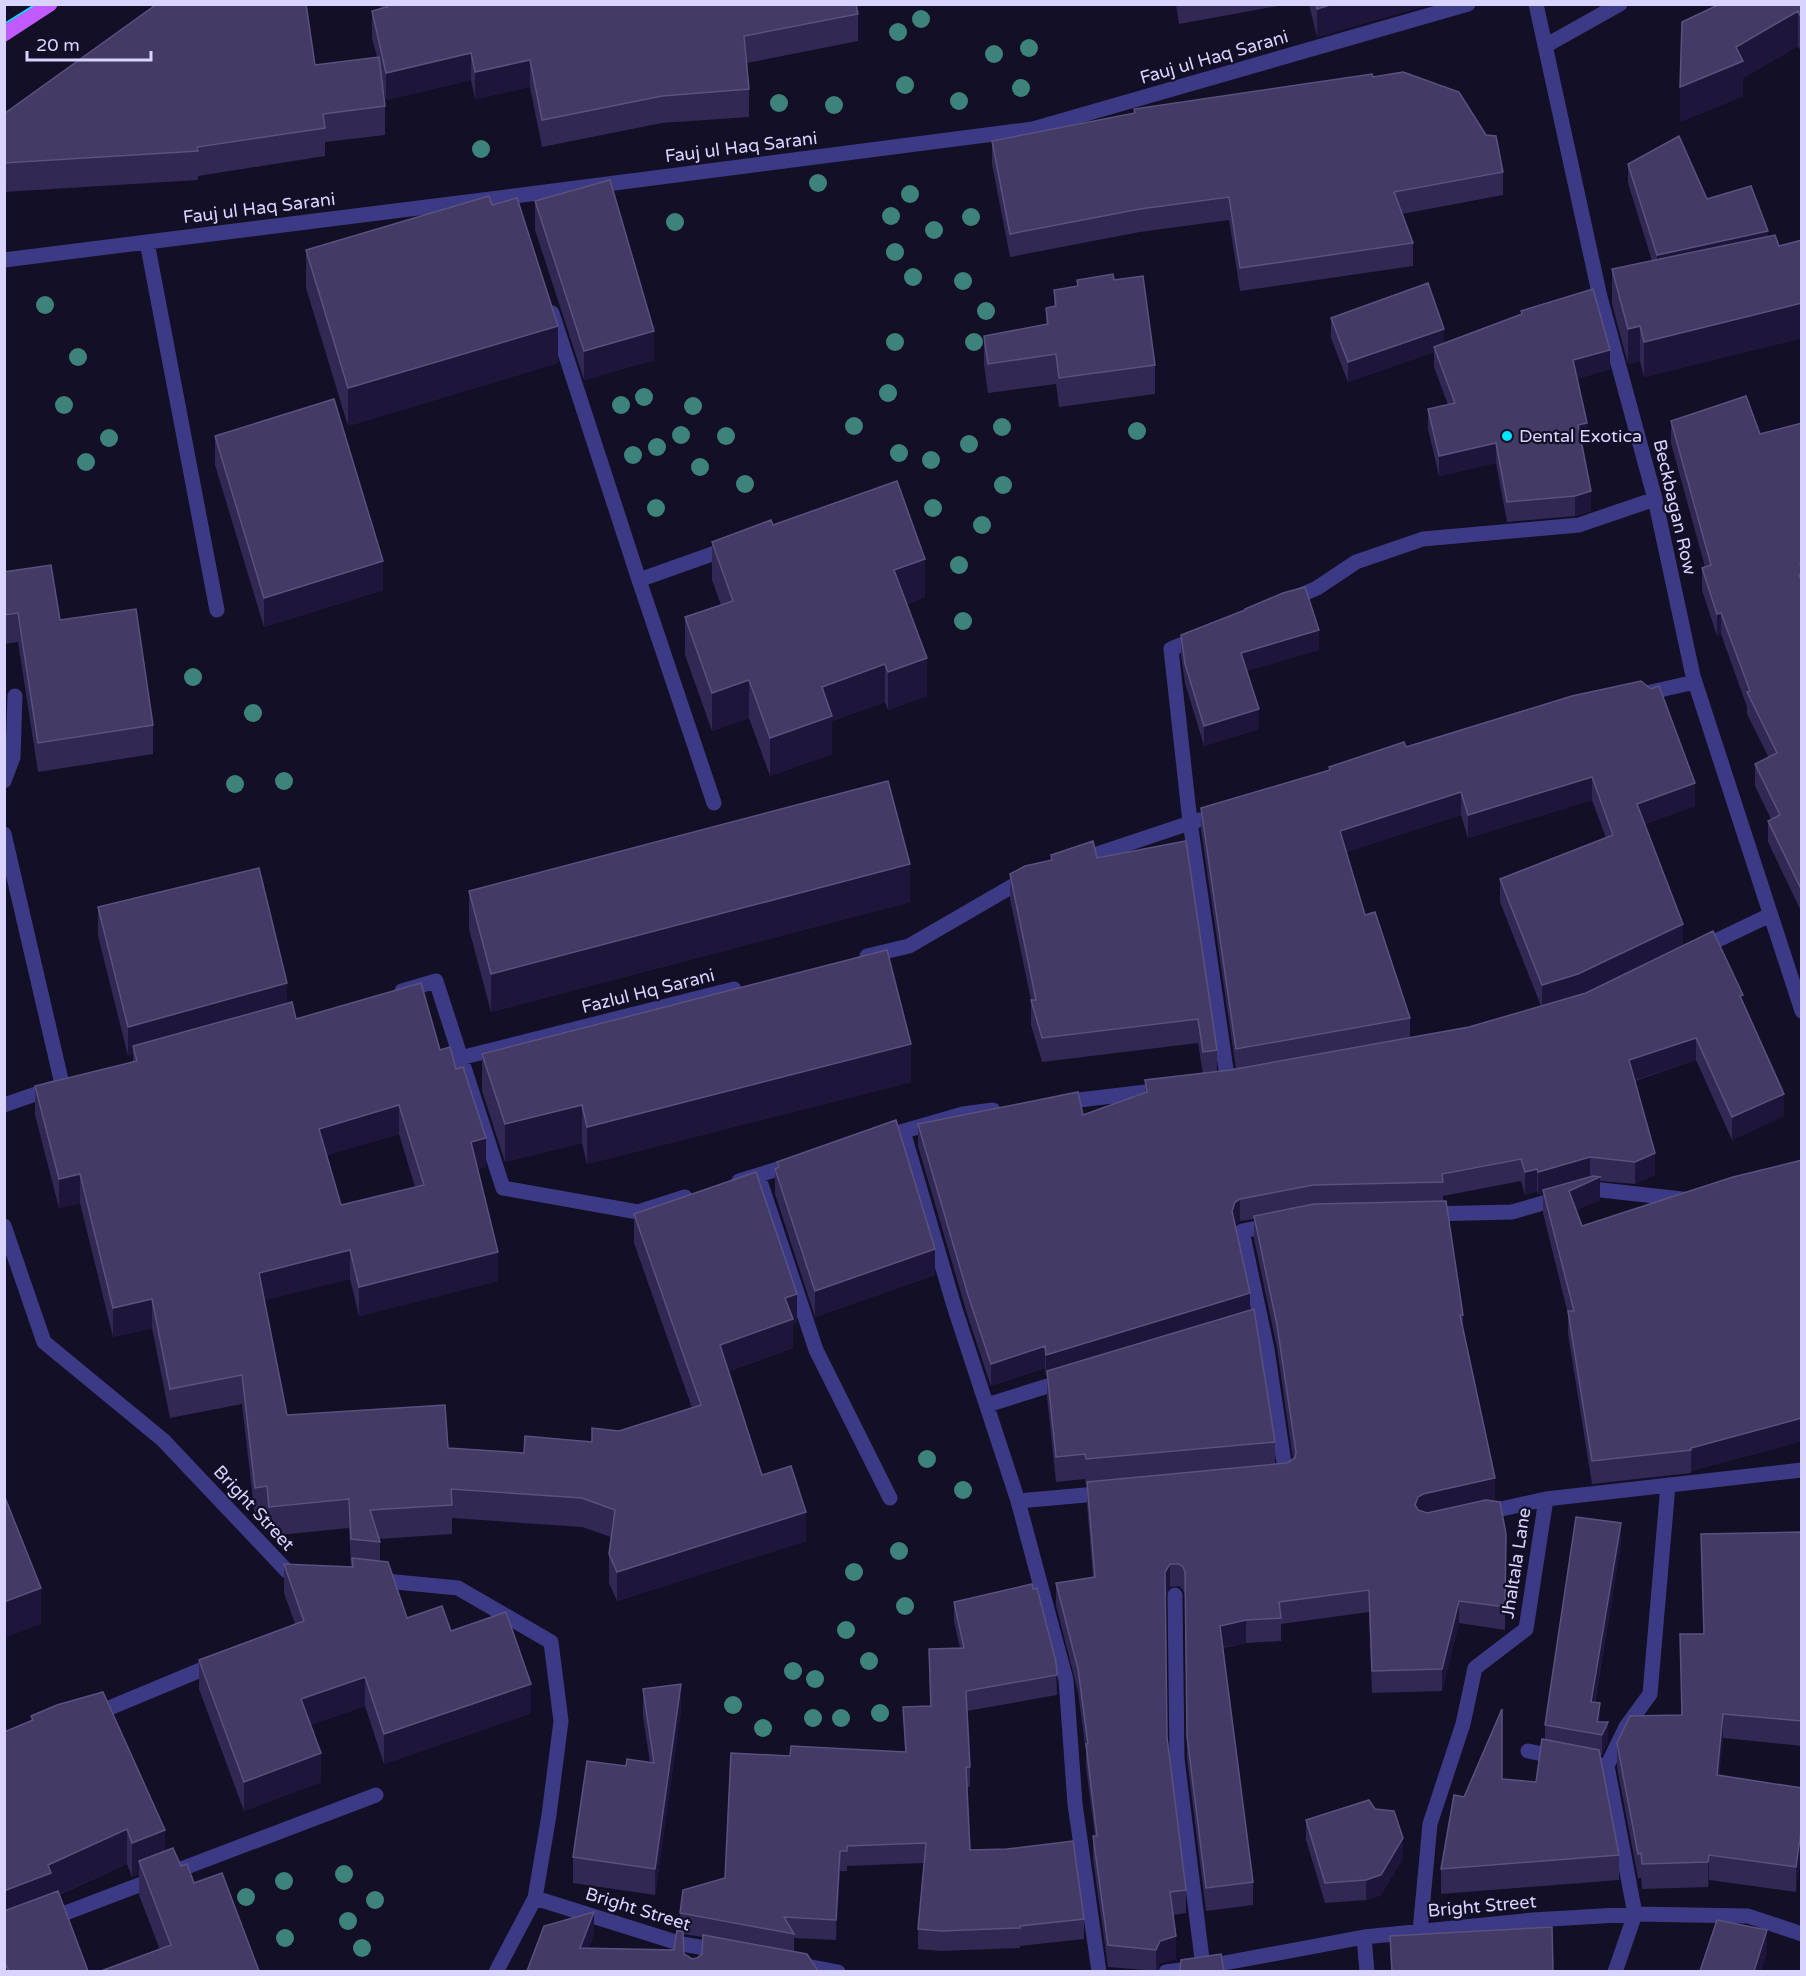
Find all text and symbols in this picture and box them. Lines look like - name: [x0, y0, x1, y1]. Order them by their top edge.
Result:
- scale bar: [27, 24, 152, 62]
- street label: Fauj ul Haq Sarani: [1137, 25, 1291, 89]
- text: 20 m: [36, 34, 80, 56]
- street label: Fauj ul Haq Sarani: [664, 127, 818, 167]
- street label: Fauj ul Haq Sarani: [182, 188, 336, 228]
- place label: Dental Exotica: [1519, 425, 1642, 447]
- marker: Dental Exotica: [1500, 429, 1514, 443]
- street label: Beckbagan Row: [1649, 437, 1701, 577]
- street label: Fazlul Hq Sarani: [579, 964, 717, 1018]
- street label: Bright Street: [209, 1461, 299, 1555]
- street label: Jhaltala Lane: [1496, 1506, 1536, 1620]
- street label: Bright Street: [583, 1883, 693, 1935]
- street label: Bright Street: [1427, 1890, 1537, 1922]

